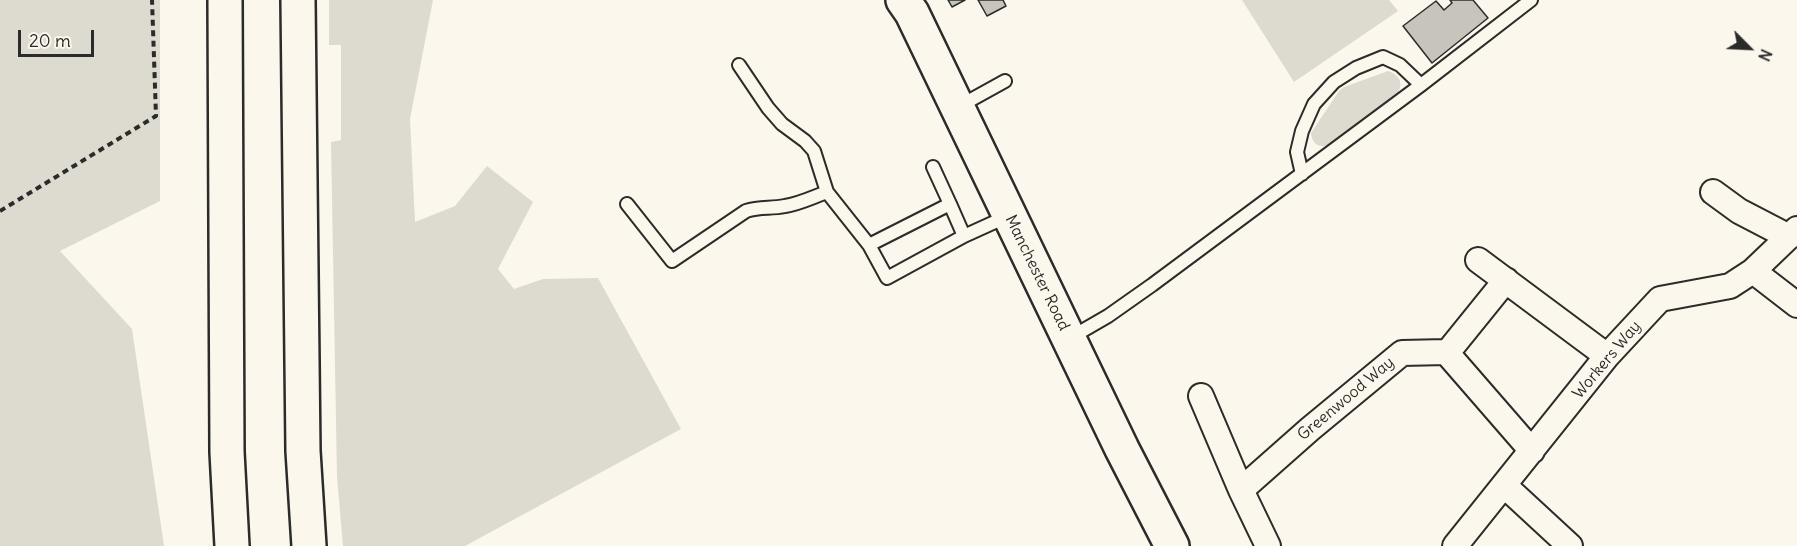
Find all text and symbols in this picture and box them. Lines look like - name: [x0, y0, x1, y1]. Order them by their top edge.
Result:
- scale bar: [21, 18, 98, 56]
- north arrow: [1719, 18, 1779, 78]
- text: 20 m: [29, 29, 71, 52]
- text: N: [1754, 46, 1777, 64]
- street label: Manchester Road: [1001, 212, 1073, 334]
- street label: Workers Way: [1569, 317, 1645, 403]
- street label: Greenwood Way: [1294, 353, 1398, 445]

